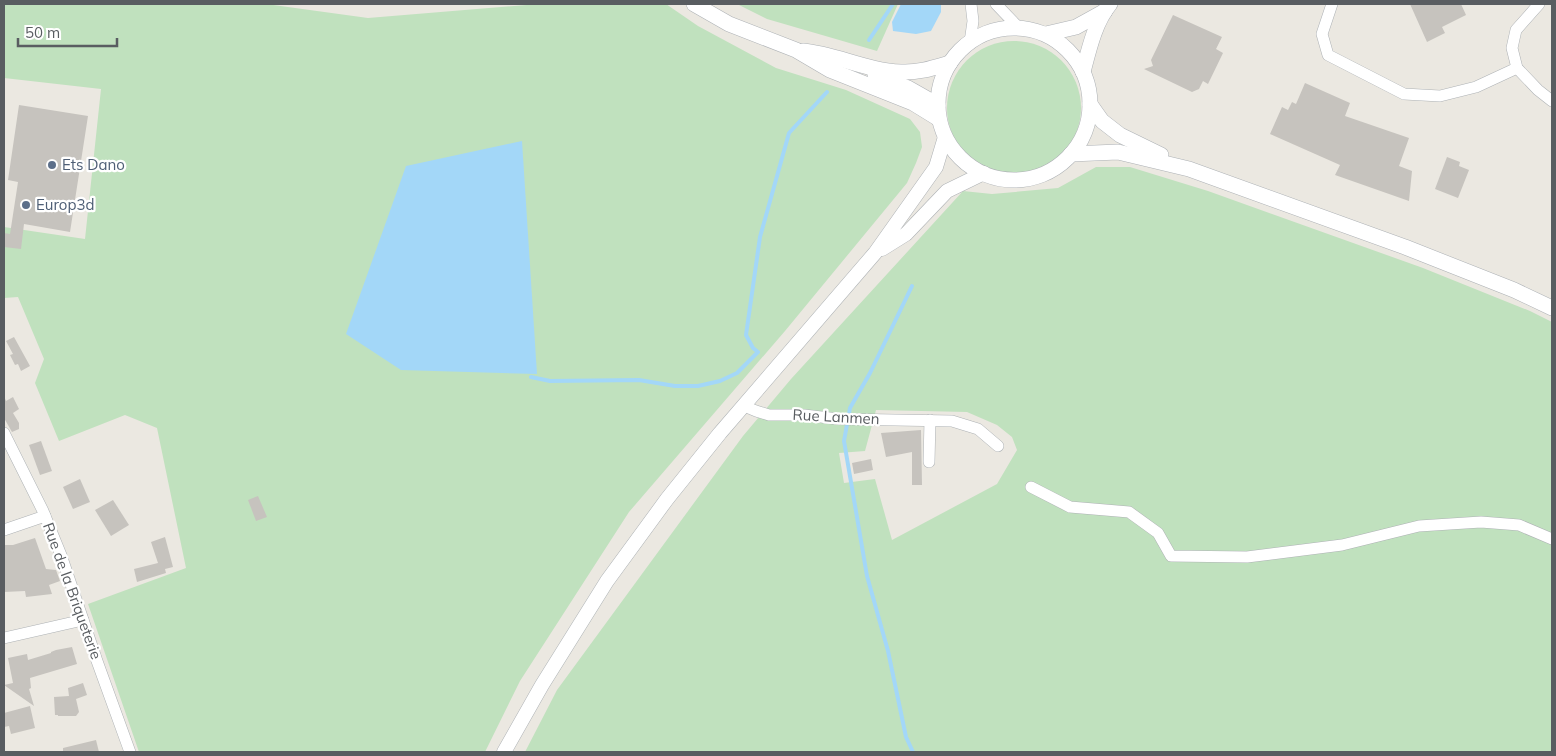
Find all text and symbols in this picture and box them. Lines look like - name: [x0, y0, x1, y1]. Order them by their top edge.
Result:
- scale bar: [18, 15, 116, 47]
- text: 50 m: [25, 23, 60, 42]
- place label: Ets Dano: [62, 155, 125, 174]
- marker: Ets Dano: [46, 159, 58, 171]
- place label: Europ3d: [36, 195, 94, 214]
- marker: Europ3d: [20, 199, 32, 211]
- street label: Rue Lanmen: [792, 405, 880, 428]
- street label: Rue de la Briqueterie: [39, 520, 106, 662]

